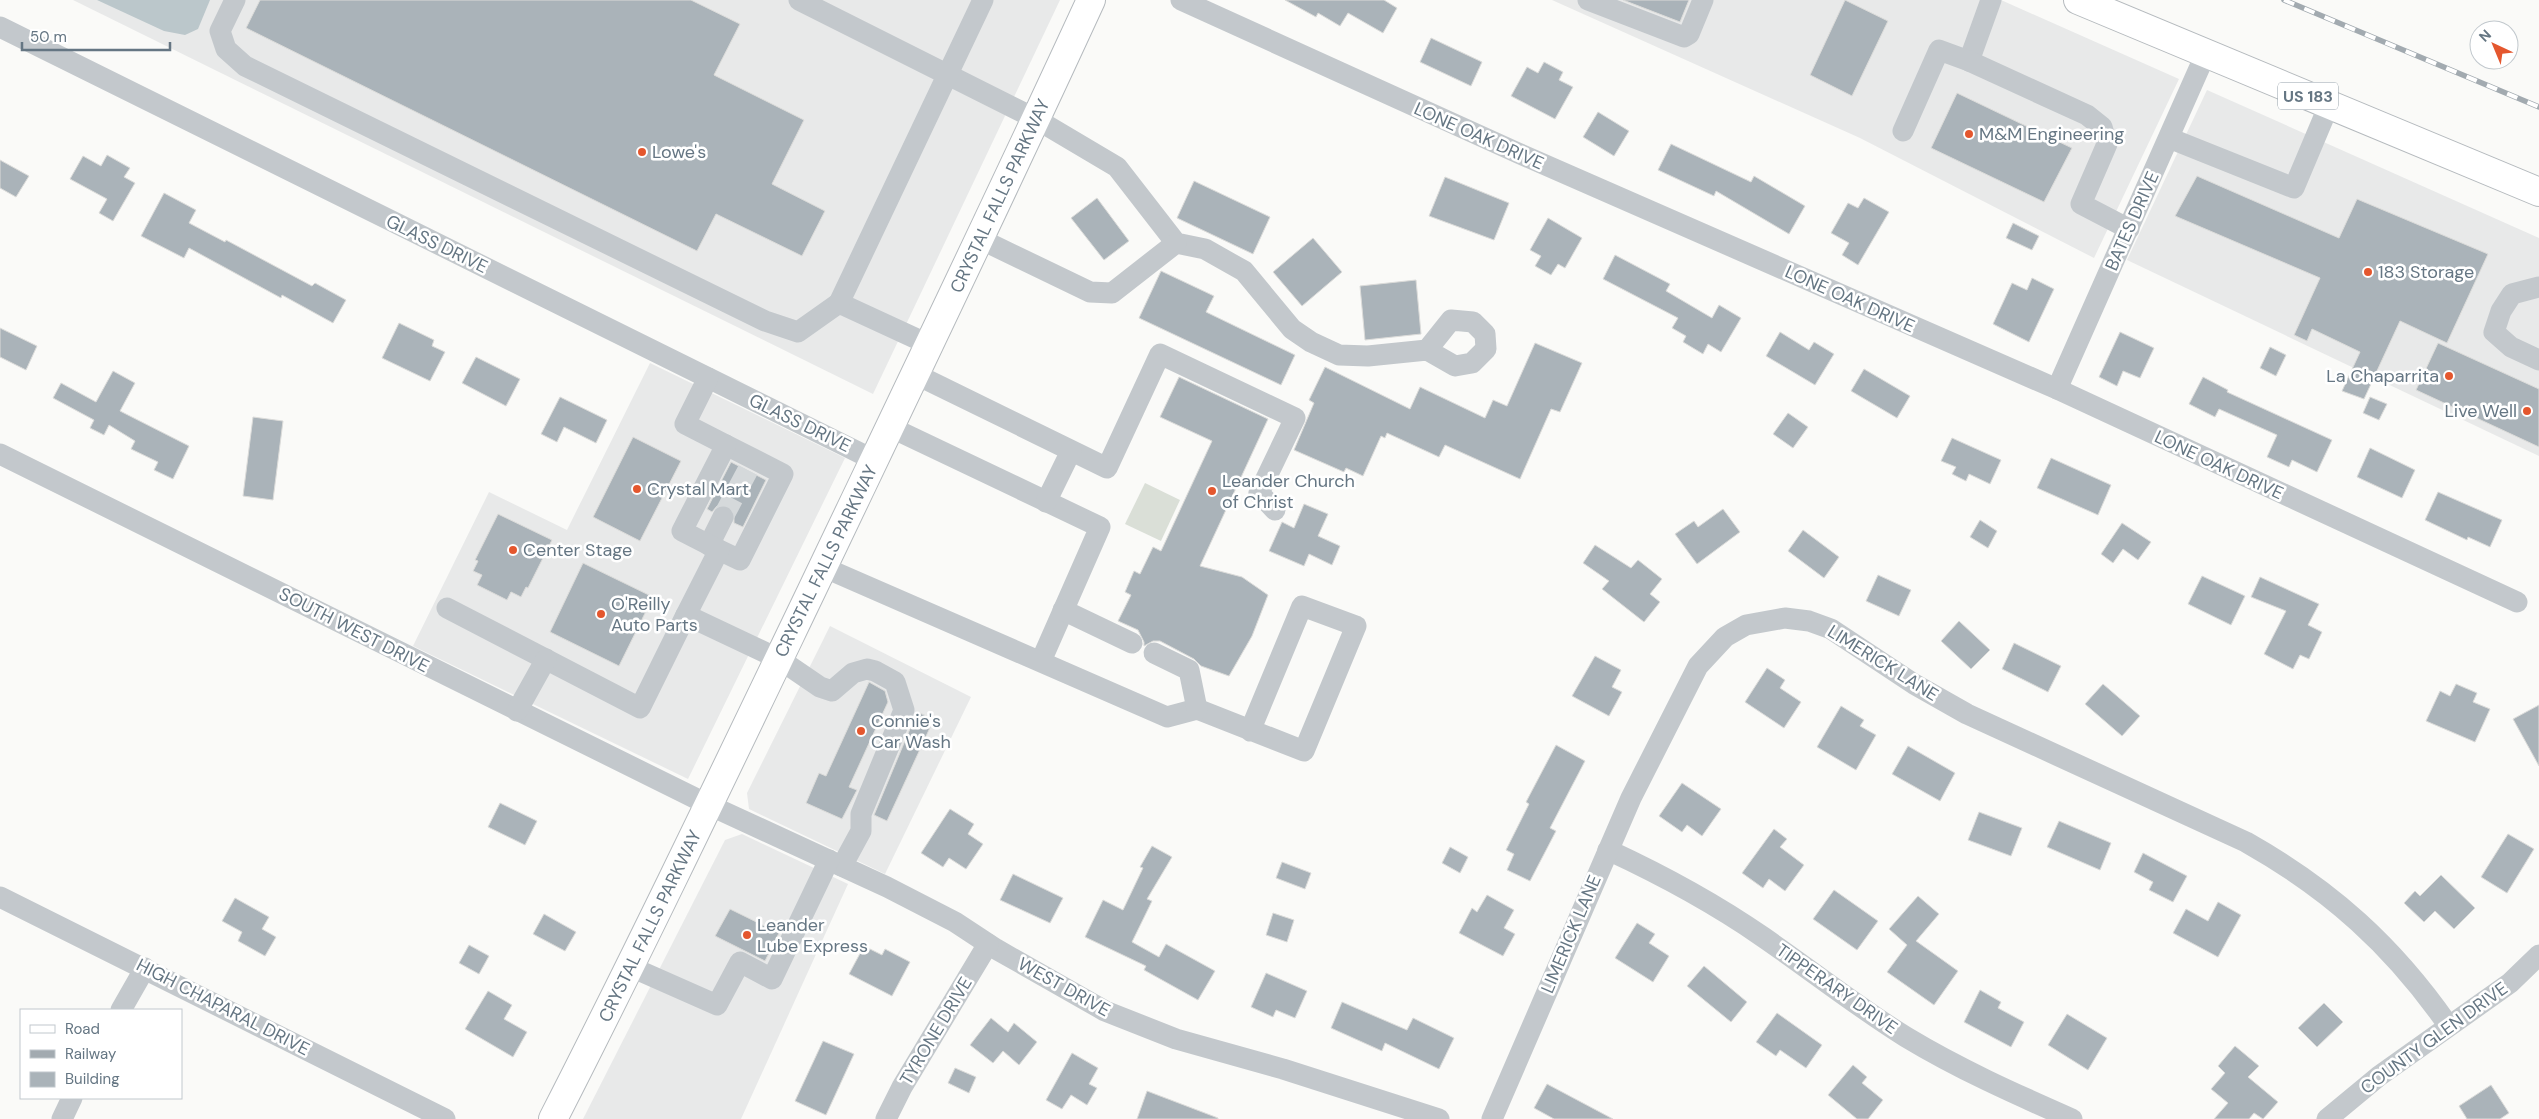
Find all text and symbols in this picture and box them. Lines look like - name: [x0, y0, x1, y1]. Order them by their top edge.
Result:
- scale bar: [22, 20, 170, 52]
- north arrow: [2469, 20, 2519, 70]
- text: N: [2475, 26, 2495, 46]
- text: 50 m: [30, 27, 67, 47]
- road number: US 183: [2278, 82, 2338, 110]
- street label: CRYSTAL FALLS PARKWAY: [945, 95, 1056, 297]
- street label: LONE OAK DRIVE: [1410, 97, 1548, 175]
- place label: M&M Engineering: [1979, 122, 2124, 146]
- marker: M&M Engineering: [1963, 128, 1975, 140]
- place label: Lowe's: [652, 140, 706, 164]
- marker: Lowe's: [636, 146, 648, 158]
- street label: BATES DRIVE: [2099, 168, 2165, 274]
- street label: GLASS DRIVE: [382, 209, 492, 279]
- street label: LONE OAK DRIVE: [1781, 260, 1919, 338]
- place label: 183 Storage: [2378, 260, 2474, 284]
- marker: 183 Storage: [2362, 266, 2374, 278]
- place label: La Chaparrita: [2326, 364, 2439, 388]
- marker: La Chaparrita: [2443, 370, 2455, 382]
- street label: GLASS DRIVE: [745, 388, 855, 458]
- place label: Live Well: [2444, 399, 2517, 423]
- marker: Live Well: [2521, 405, 2533, 417]
- street label: LONE OAK DRIVE: [2151, 425, 2287, 505]
- street label: CRYSTAL FALLS PARKWAY: [769, 460, 883, 661]
- place label: Leander Church of Christ: [1222, 469, 1355, 514]
- place label: Crystal Mart: [647, 477, 749, 501]
- marker: Crystal Mart: [631, 483, 643, 495]
- marker: Leander Church of Christ: [1206, 485, 1218, 497]
- place label: Center Stage: [523, 538, 632, 562]
- marker: Center Stage: [507, 544, 519, 556]
- street label: SOUTH WEST DRIVE: [275, 582, 433, 678]
- place label: O'Reilly Auto Parts: [611, 592, 698, 637]
- marker: O'Reilly Auto Parts: [595, 608, 607, 620]
- street label: LIMERICK LANE: [1823, 619, 1943, 707]
- place label: Connie's Car Wash: [871, 709, 951, 754]
- marker: Connie's Car Wash: [855, 725, 867, 737]
- street label: CRYSTAL FALLS PARKWAY: [593, 825, 707, 1026]
- street label: LIMERICK LANE: [1535, 871, 1607, 997]
- place label: Leander Lube Express: [757, 913, 868, 958]
- marker: Leander Lube Express: [741, 929, 753, 941]
- street label: TIPPERARY DRIVE: [1772, 938, 1902, 1040]
- street label: WEST DRIVE: [1014, 952, 1114, 1022]
- street label: HIGH CHAPARAL DRIVE: [132, 953, 314, 1061]
- street label: TYRONE DRIVE: [894, 973, 978, 1089]
- street label: COUNTY GLEN DRIVE: [2356, 976, 2512, 1100]
- legend: [20, 1009, 182, 1099]
- text: Road: [65, 1019, 100, 1039]
- text: Railway: [65, 1044, 117, 1064]
- text: Building: [65, 1069, 120, 1089]

